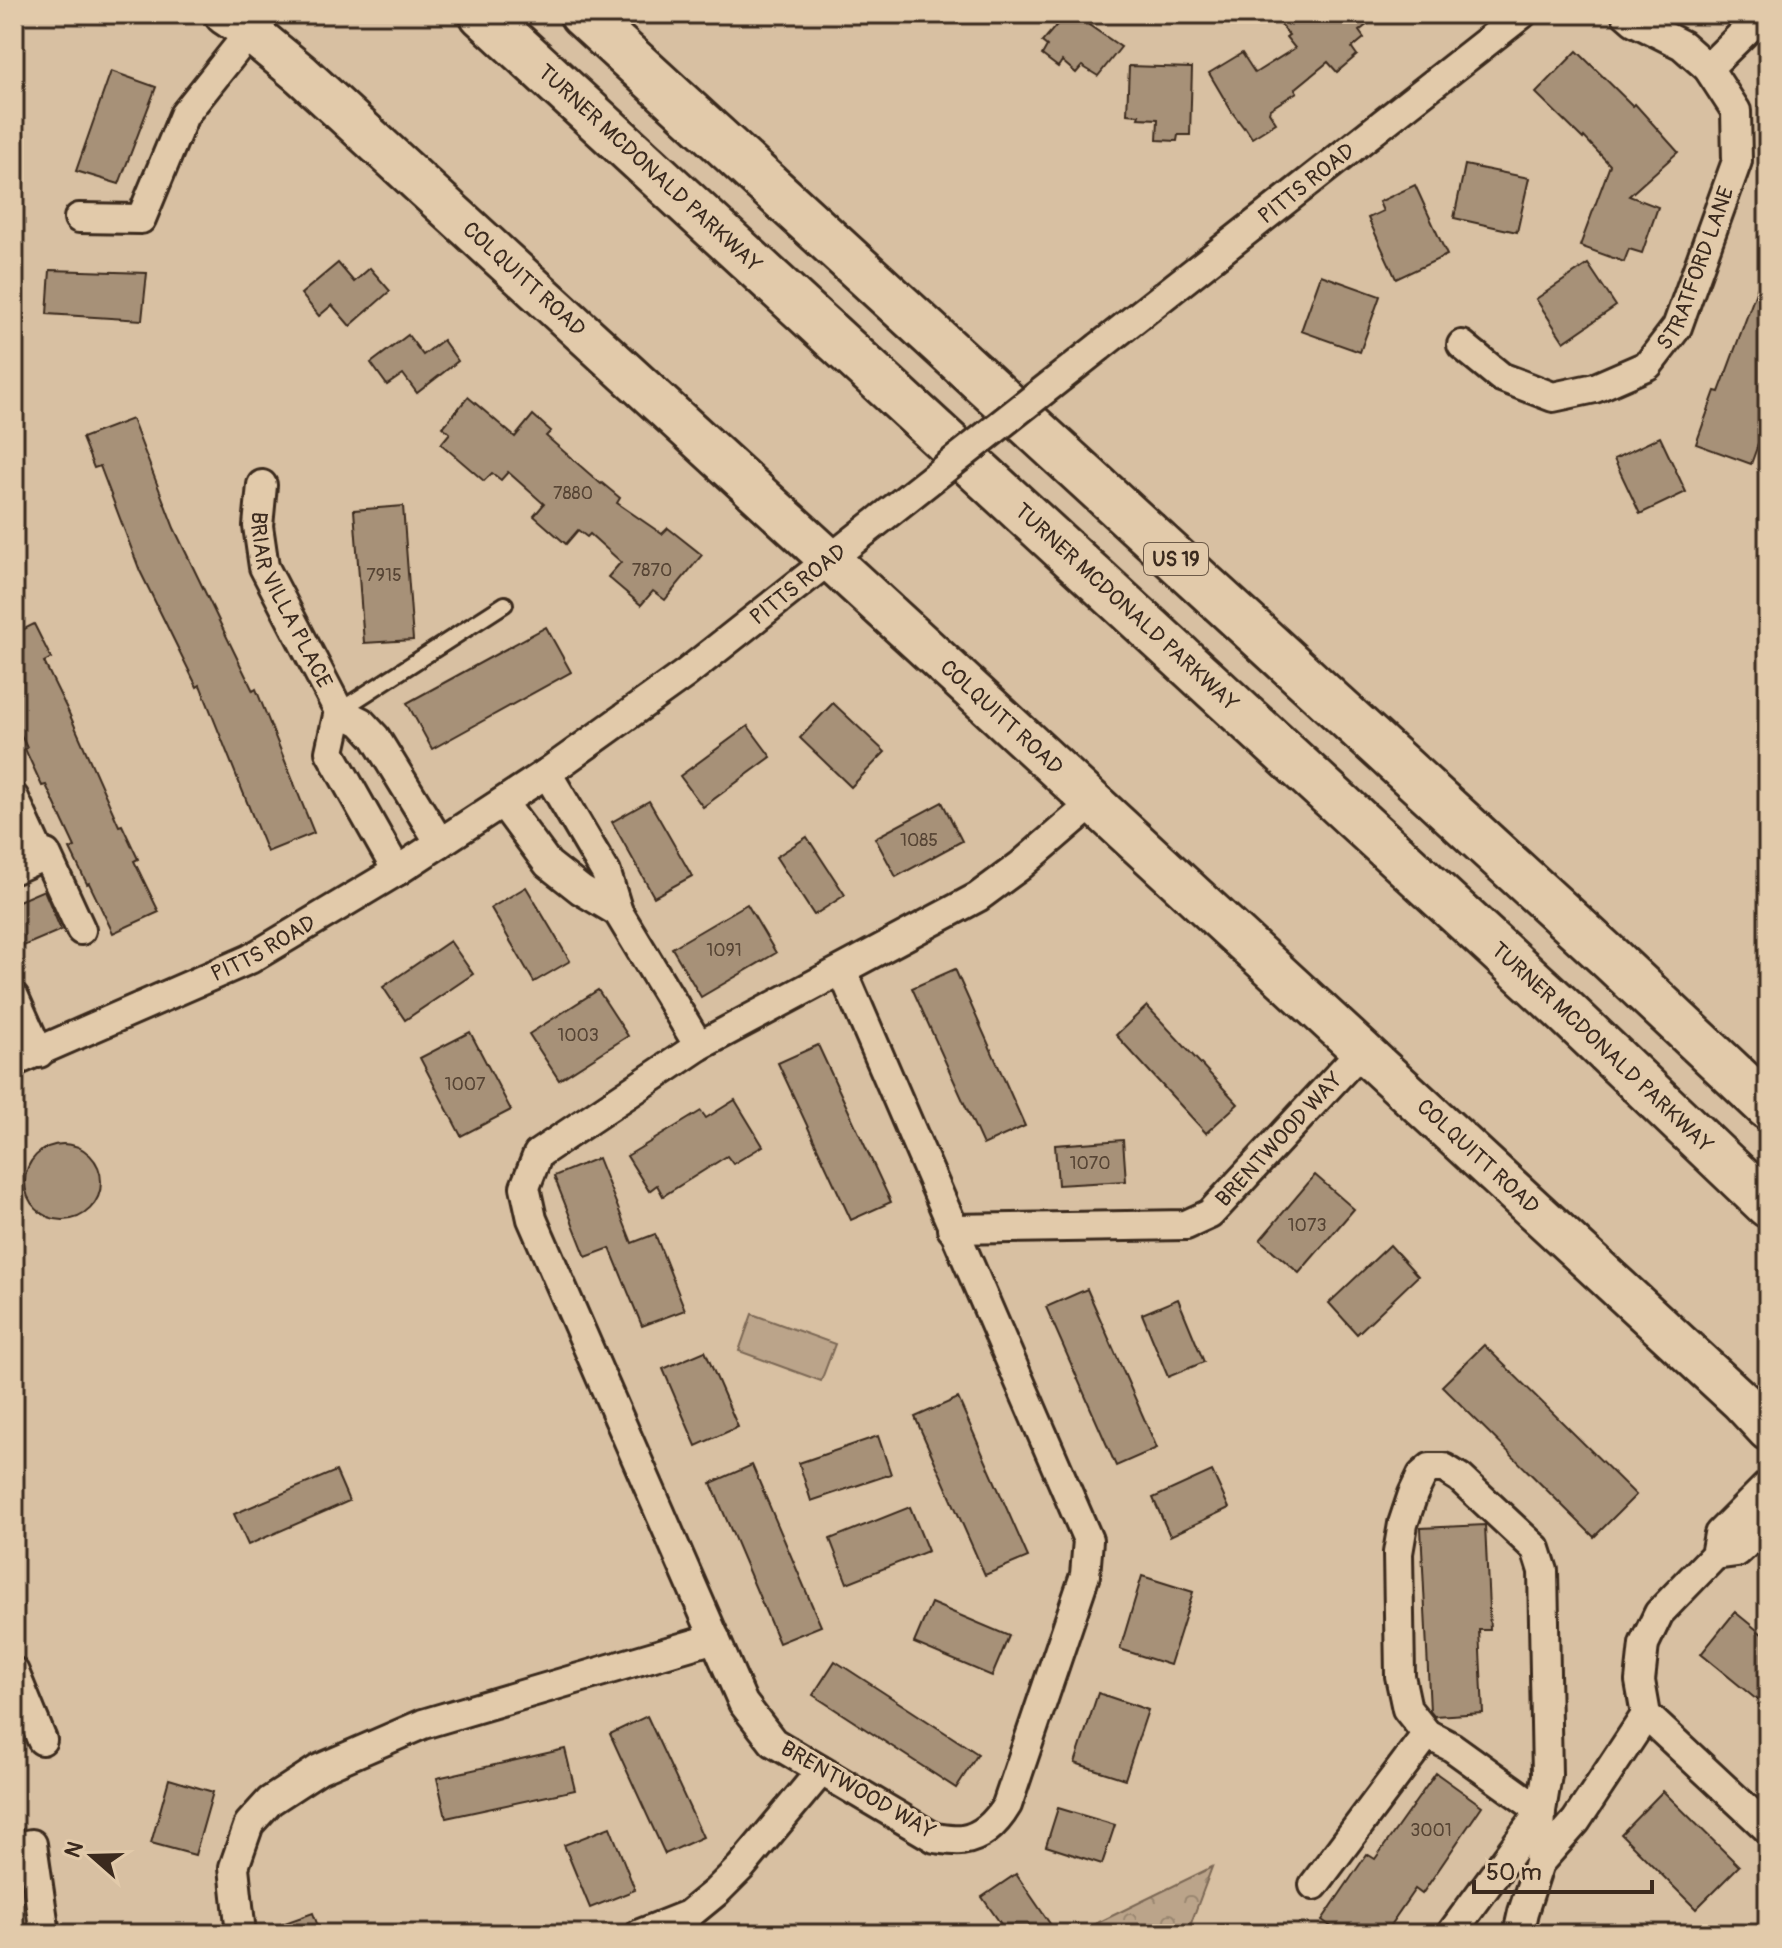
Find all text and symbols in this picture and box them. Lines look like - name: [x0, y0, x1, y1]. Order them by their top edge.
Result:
- street label: TURNER MCDONALD PARKWAY: [532, 58, 768, 279]
- street label: PITTS ROAD: [1253, 137, 1360, 230]
- street label: STRATFORD LANE: [1650, 183, 1741, 356]
- street label: COLQUITT ROAD: [457, 216, 591, 343]
- house number: 7880: [553, 482, 593, 505]
- street label: TURNER MCDONALD PARKWAY: [1008, 497, 1245, 718]
- street label: BRIAR VILLA PLACE: [244, 510, 339, 693]
- street label: PITTS ROAD: [744, 538, 852, 631]
- road number: US 19: [1144, 543, 1208, 575]
- house number: 7870: [632, 559, 672, 582]
- house number: 7915: [366, 564, 402, 587]
- street label: COLQUITT ROAD: [934, 654, 1069, 781]
- house number: 1085: [900, 829, 938, 852]
- street label: PITTS ROAD: [207, 909, 321, 988]
- street label: TURNER MCDONALD PARKWAY: [1485, 936, 1719, 1159]
- house number: 1091: [706, 939, 742, 962]
- house number: 1003: [557, 1024, 599, 1047]
- street label: BRENTWOOD WAY: [1210, 1066, 1349, 1213]
- house number: 1007: [444, 1073, 486, 1096]
- street label: COLQUITT ROAD: [1411, 1093, 1545, 1220]
- house number: 1070: [1069, 1152, 1111, 1175]
- house number: 1073: [1288, 1214, 1326, 1237]
- street label: BRENTWOOD WAY: [776, 1734, 941, 1846]
- north arrow: [52, 1816, 132, 1896]
- house number: 3001: [1410, 1819, 1452, 1842]
- text: N: [58, 1838, 90, 1861]
- scale bar: [1474, 1844, 1652, 1894]
- text: 50 m: [1486, 1858, 1542, 1887]

